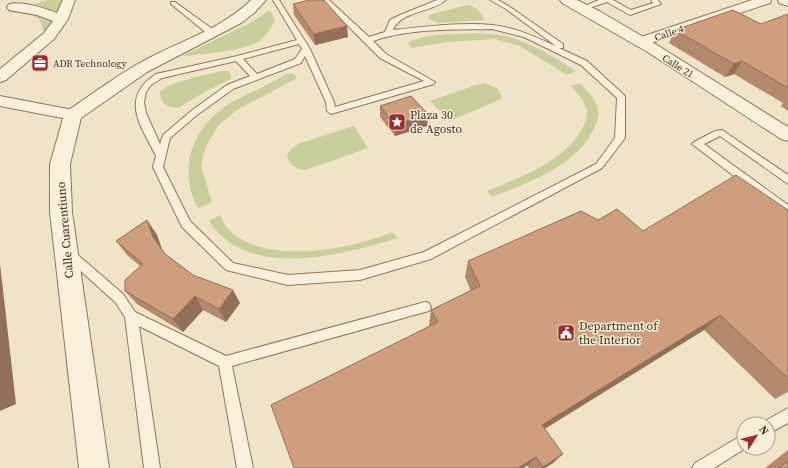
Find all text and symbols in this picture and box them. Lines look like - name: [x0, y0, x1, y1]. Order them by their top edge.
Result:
- street label: Calle 4: [653, 22, 685, 44]
- street label: Calle 21: [660, 51, 696, 81]
- office icon: ADR Technology: [30, 53, 50, 73]
- place label: ADR Technology: [53, 57, 127, 70]
- place label: Plaza 30 de Agosto: [410, 107, 462, 137]
- place icon: Plaza 30 de Agosto: [387, 112, 407, 132]
- street label: Calle Cuarentiuno: [53, 181, 77, 279]
- place label: Department of the Interior: [579, 318, 659, 348]
- public building icon: Department of the Interior: [556, 323, 576, 343]
- north arrow: [736, 416, 776, 456]
- text: N: [755, 423, 772, 438]

